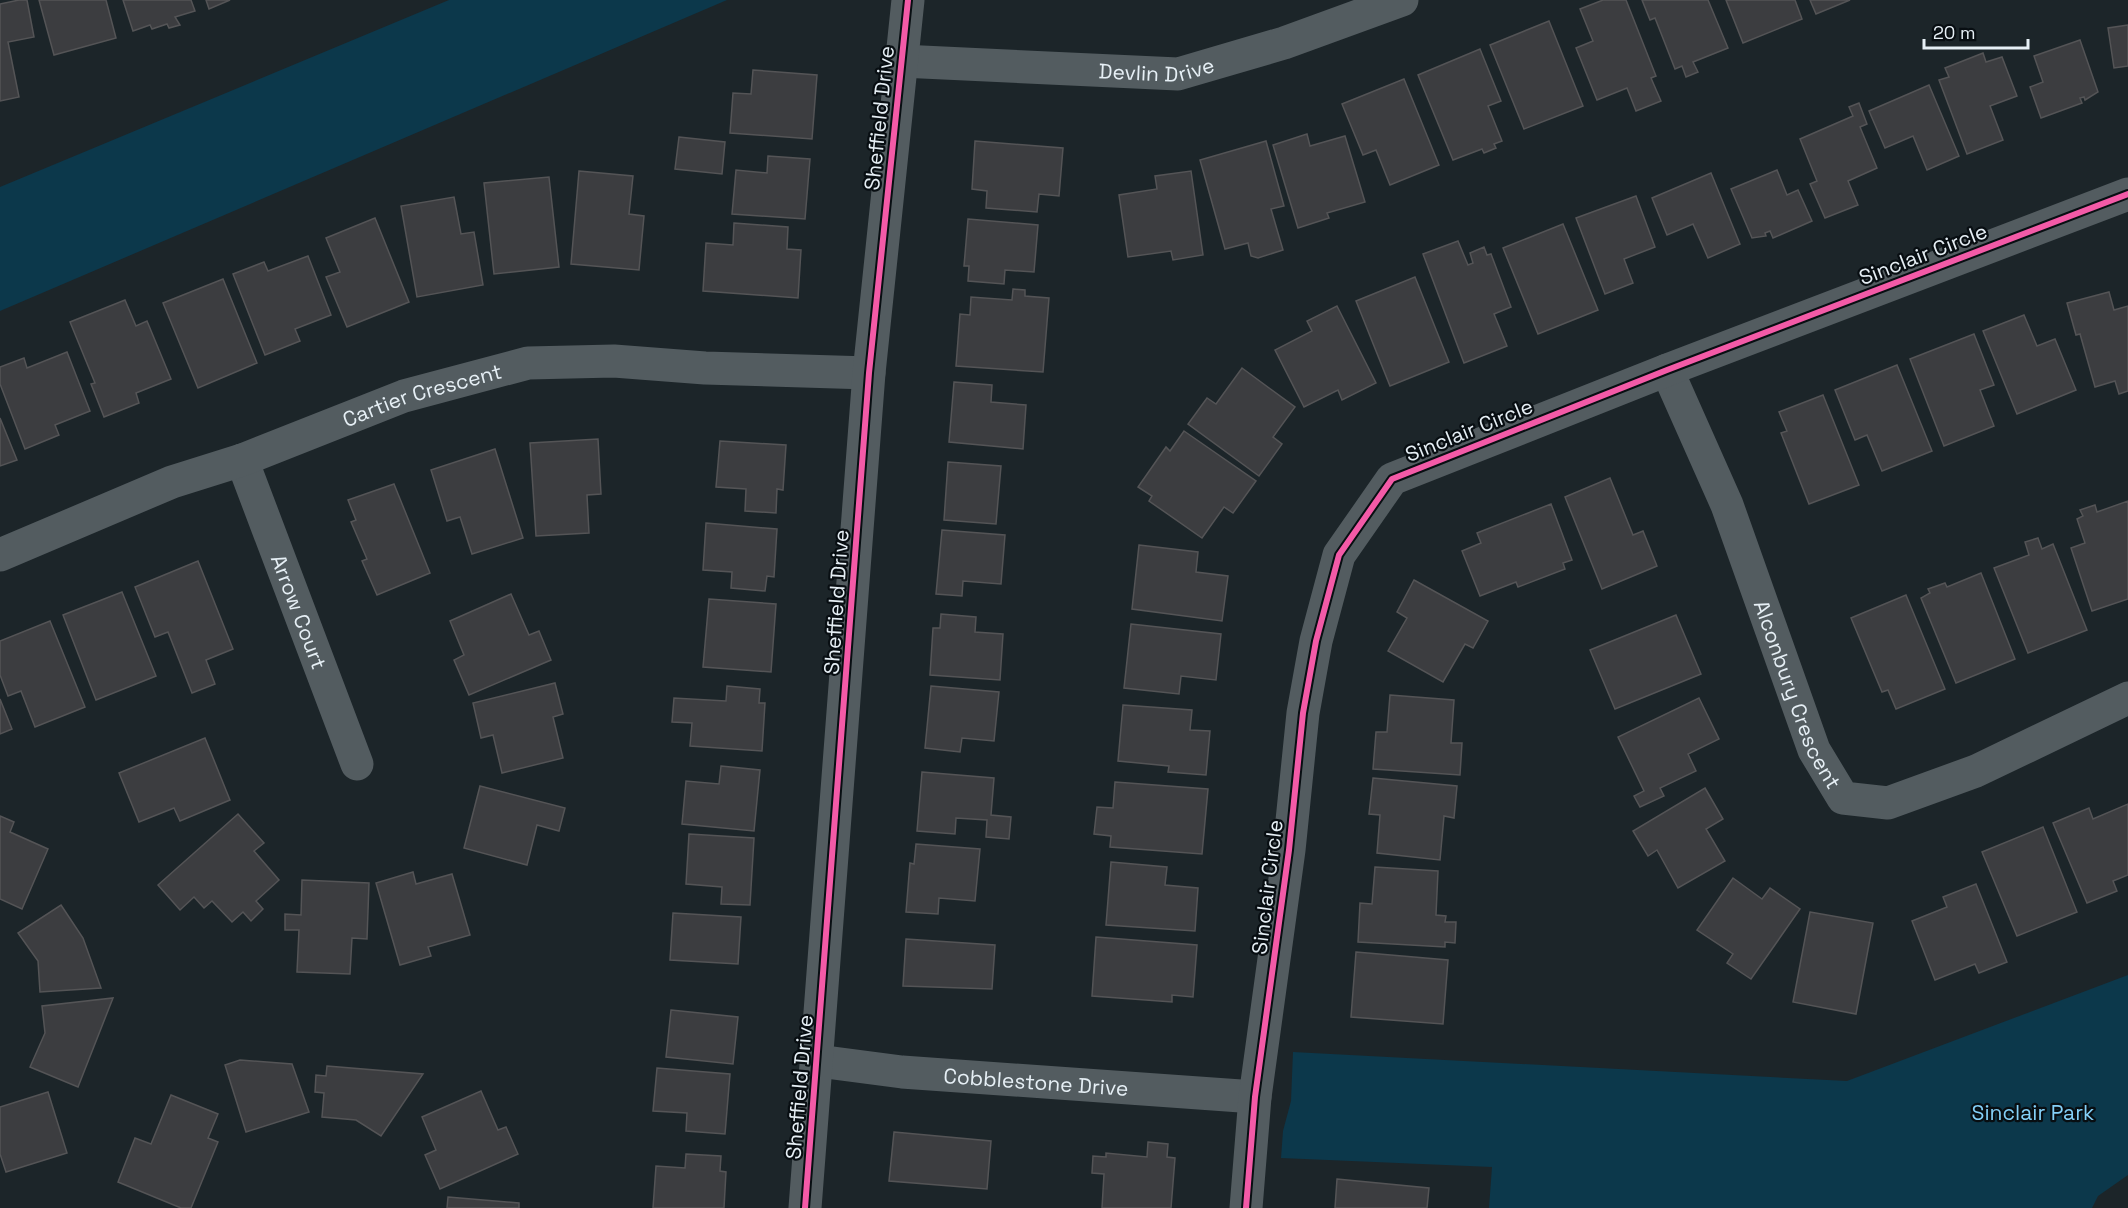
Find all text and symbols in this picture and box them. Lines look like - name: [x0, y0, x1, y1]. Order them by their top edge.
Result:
- scale bar: [1924, 12, 2028, 50]
- text: 20 m: [1933, 21, 1976, 44]
- street label: Sheffield Drive: [858, 44, 900, 192]
- street label: Devlin Drive: [1098, 51, 1217, 88]
- street label: Sinclair Circle: [1855, 217, 1991, 291]
- street label: Cartier Crescent: [338, 357, 505, 433]
- street label: Sinclair Circle: [1401, 392, 1537, 468]
- street label: Sheffield Drive: [817, 529, 855, 675]
- street label: Arrow Court: [265, 550, 333, 673]
- street label: Alconbury Crescent: [1748, 596, 1848, 794]
- street label: Sinclair Circle: [1245, 818, 1289, 956]
- street label: Sheffield Drive: [779, 1013, 819, 1161]
- street label: Cobblestone Drive: [943, 1061, 1129, 1101]
- park label: Sinclair Park: [1972, 1099, 2094, 1126]

